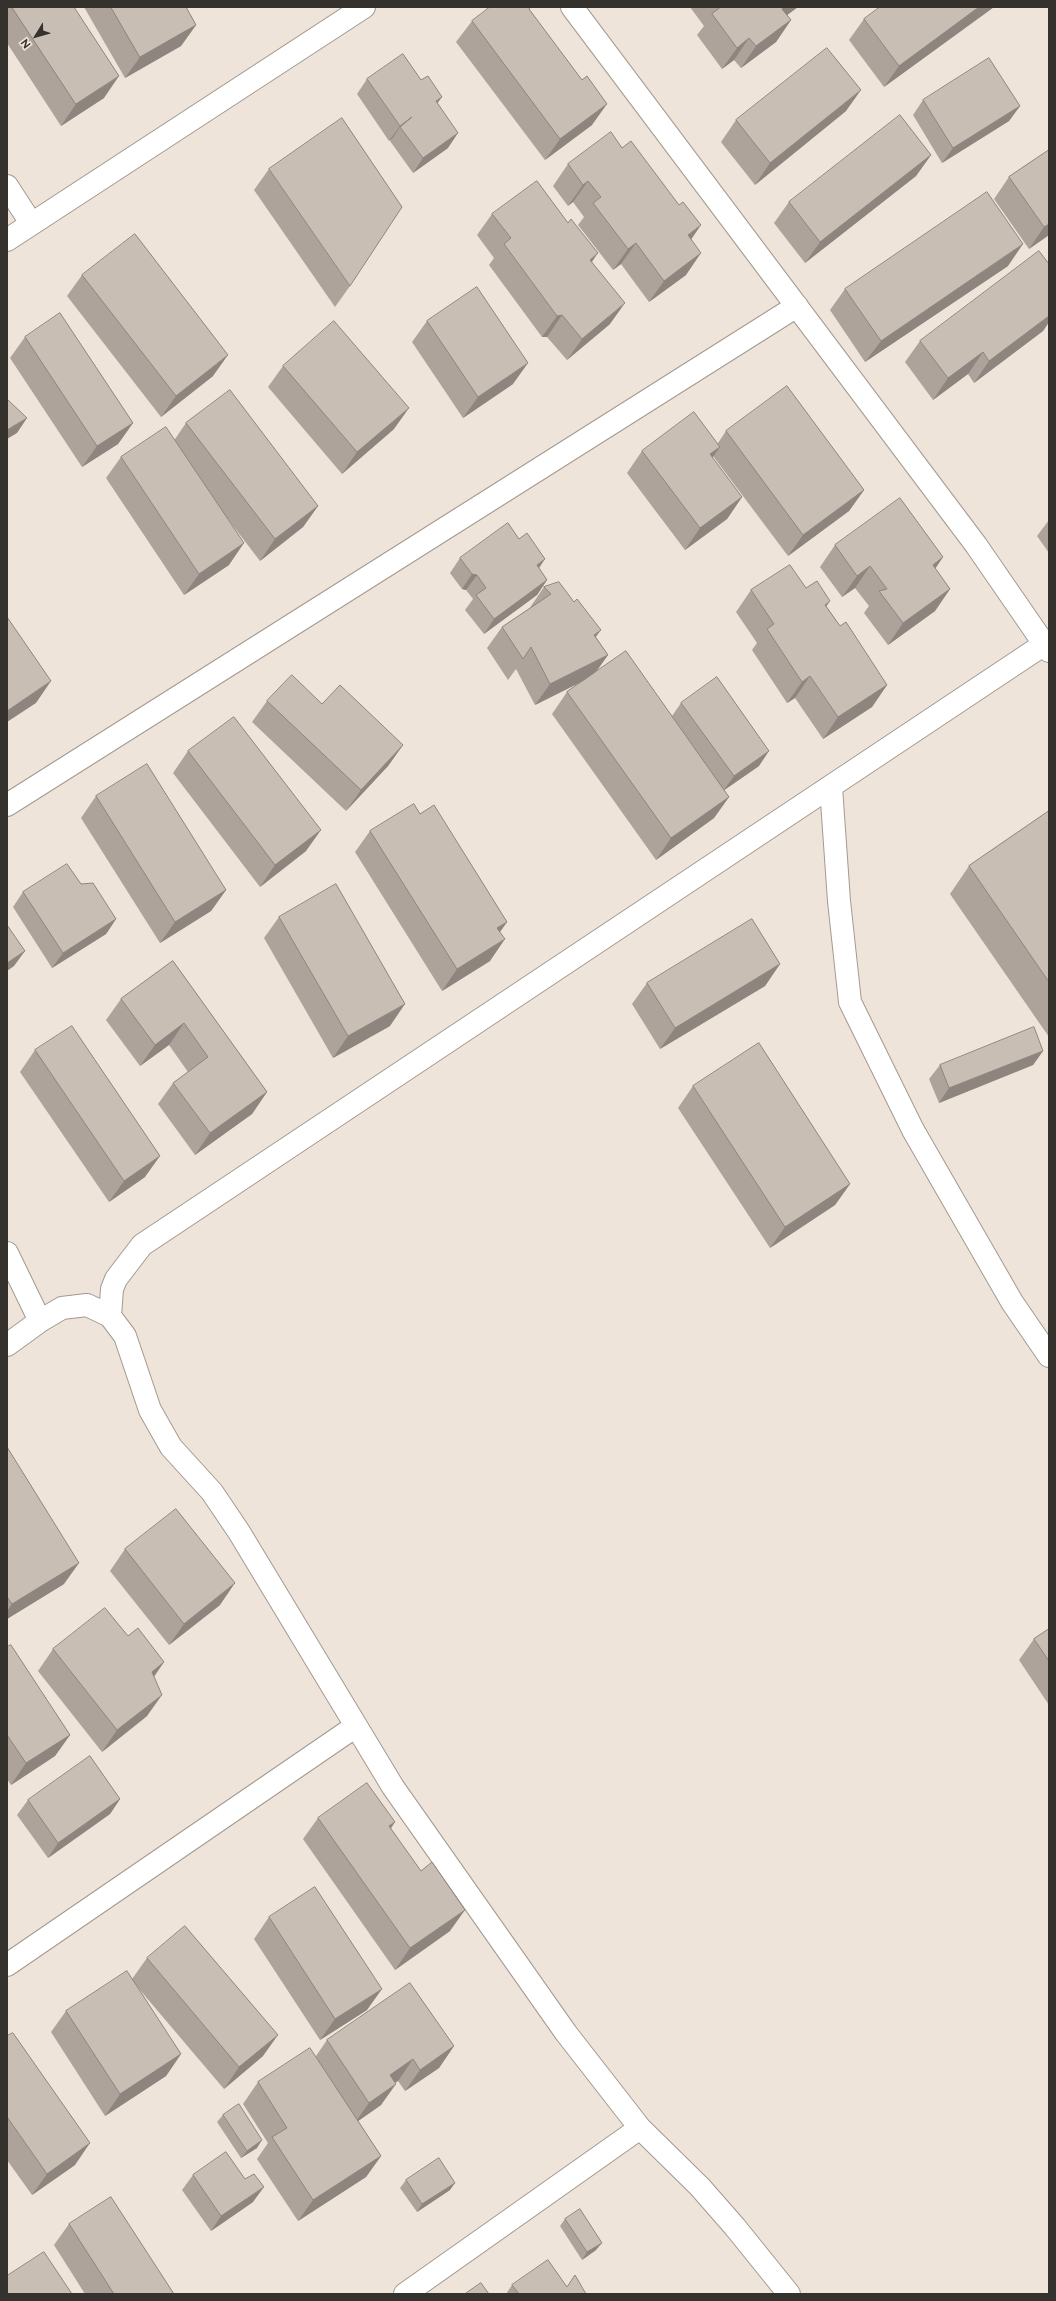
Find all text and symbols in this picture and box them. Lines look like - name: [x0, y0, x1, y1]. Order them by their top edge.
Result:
- north arrow: [16, 16, 56, 56]
- text: N: [18, 36, 34, 51]

